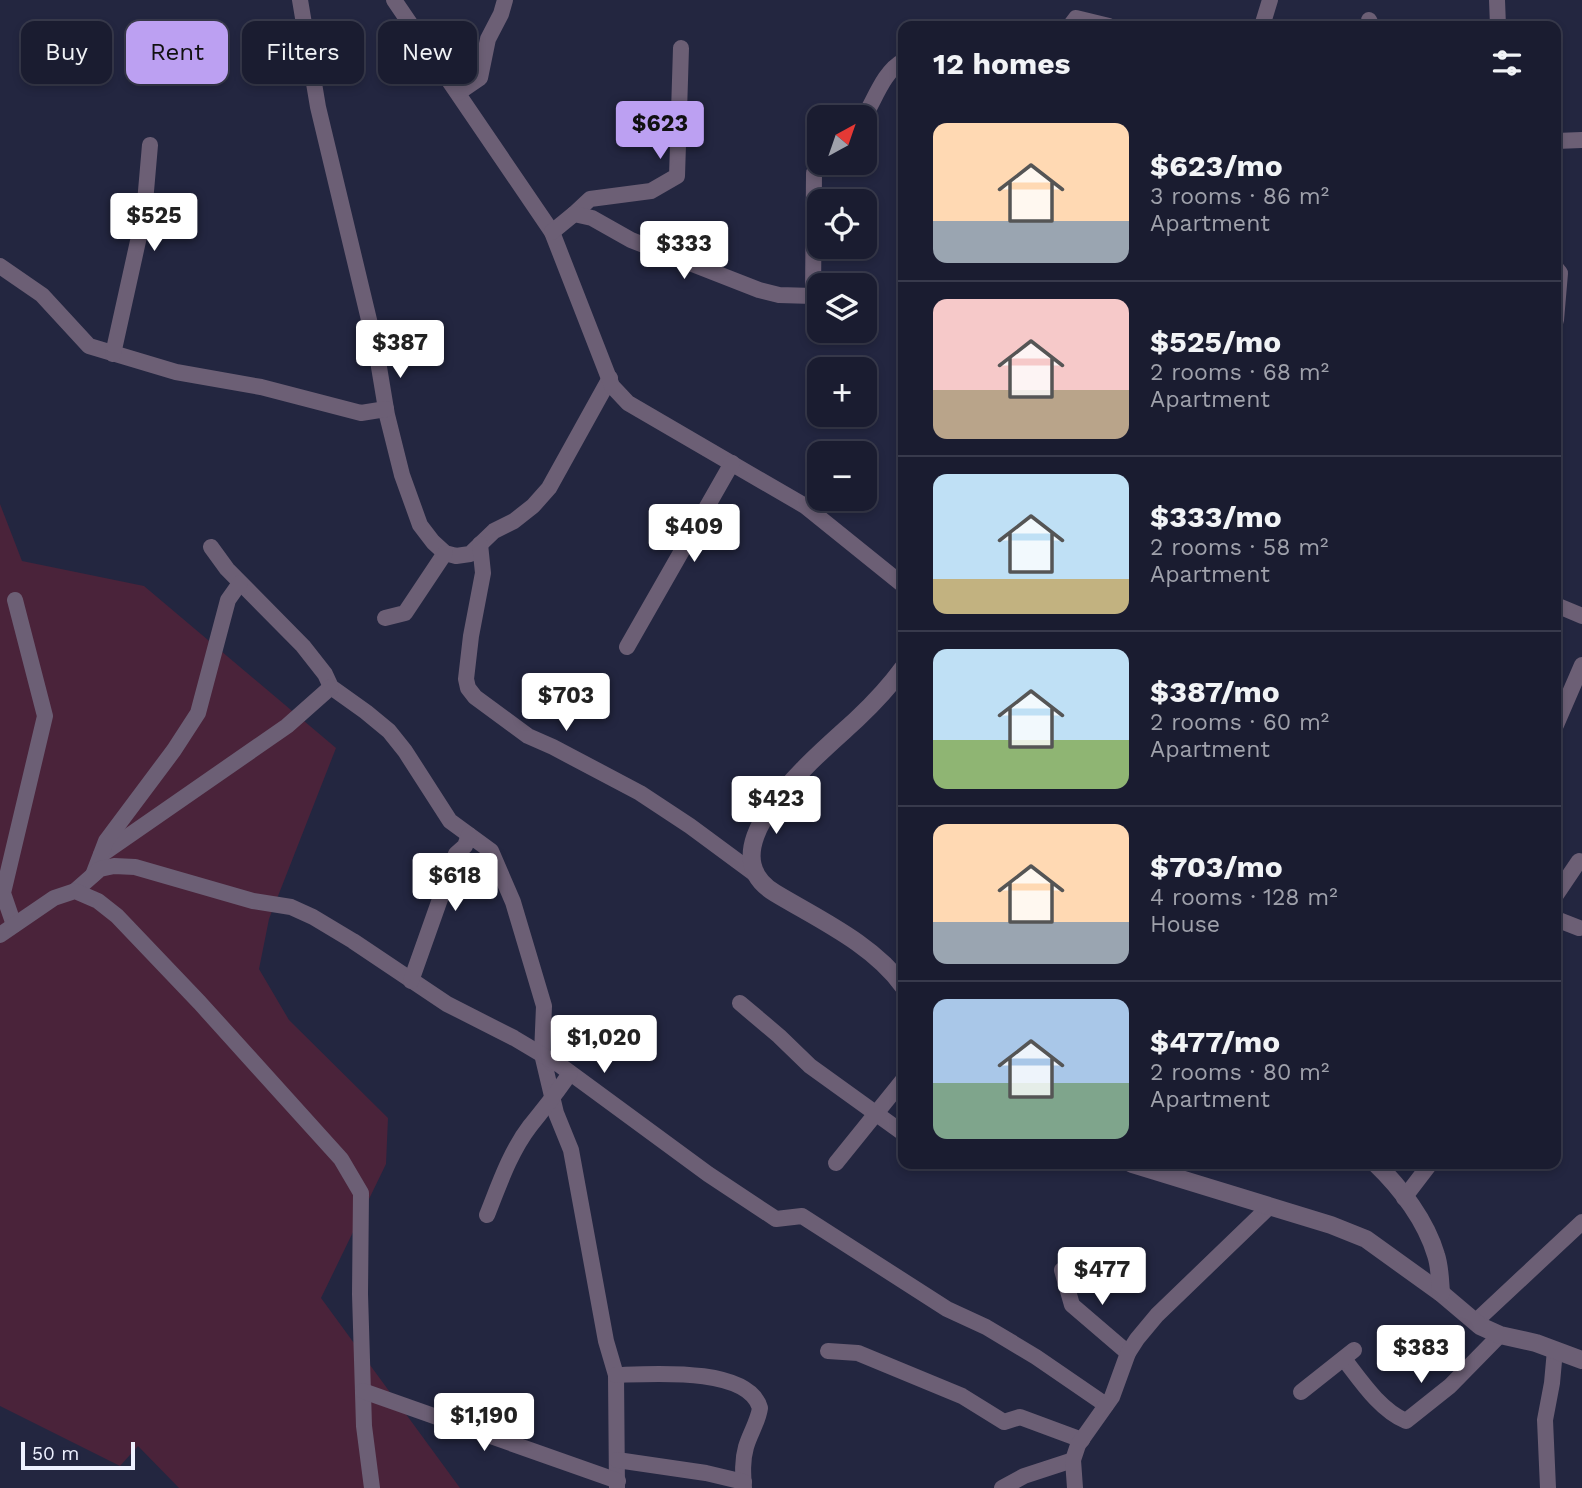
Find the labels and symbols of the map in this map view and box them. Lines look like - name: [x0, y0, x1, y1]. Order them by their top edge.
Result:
- pin: $623: [619, 102, 701, 161]
- north arrow: [807, 105, 877, 175]
- pin: $525: [113, 194, 195, 253]
- pin: $333: [643, 222, 725, 281]
- pin: $387: [359, 320, 441, 380]
- pin: $409: [653, 504, 735, 564]
- pin: $703: [525, 674, 607, 733]
- pin: $423: [735, 776, 817, 836]
- pin: $618: [414, 853, 496, 913]
- pin: $1,020: [547, 1016, 661, 1075]
- pin: $477: [1061, 1248, 1143, 1307]
- pin: $383: [1380, 1326, 1462, 1385]
- pin: $1,190: [427, 1394, 541, 1453]
- scale bar: [21, 1439, 135, 1471]

